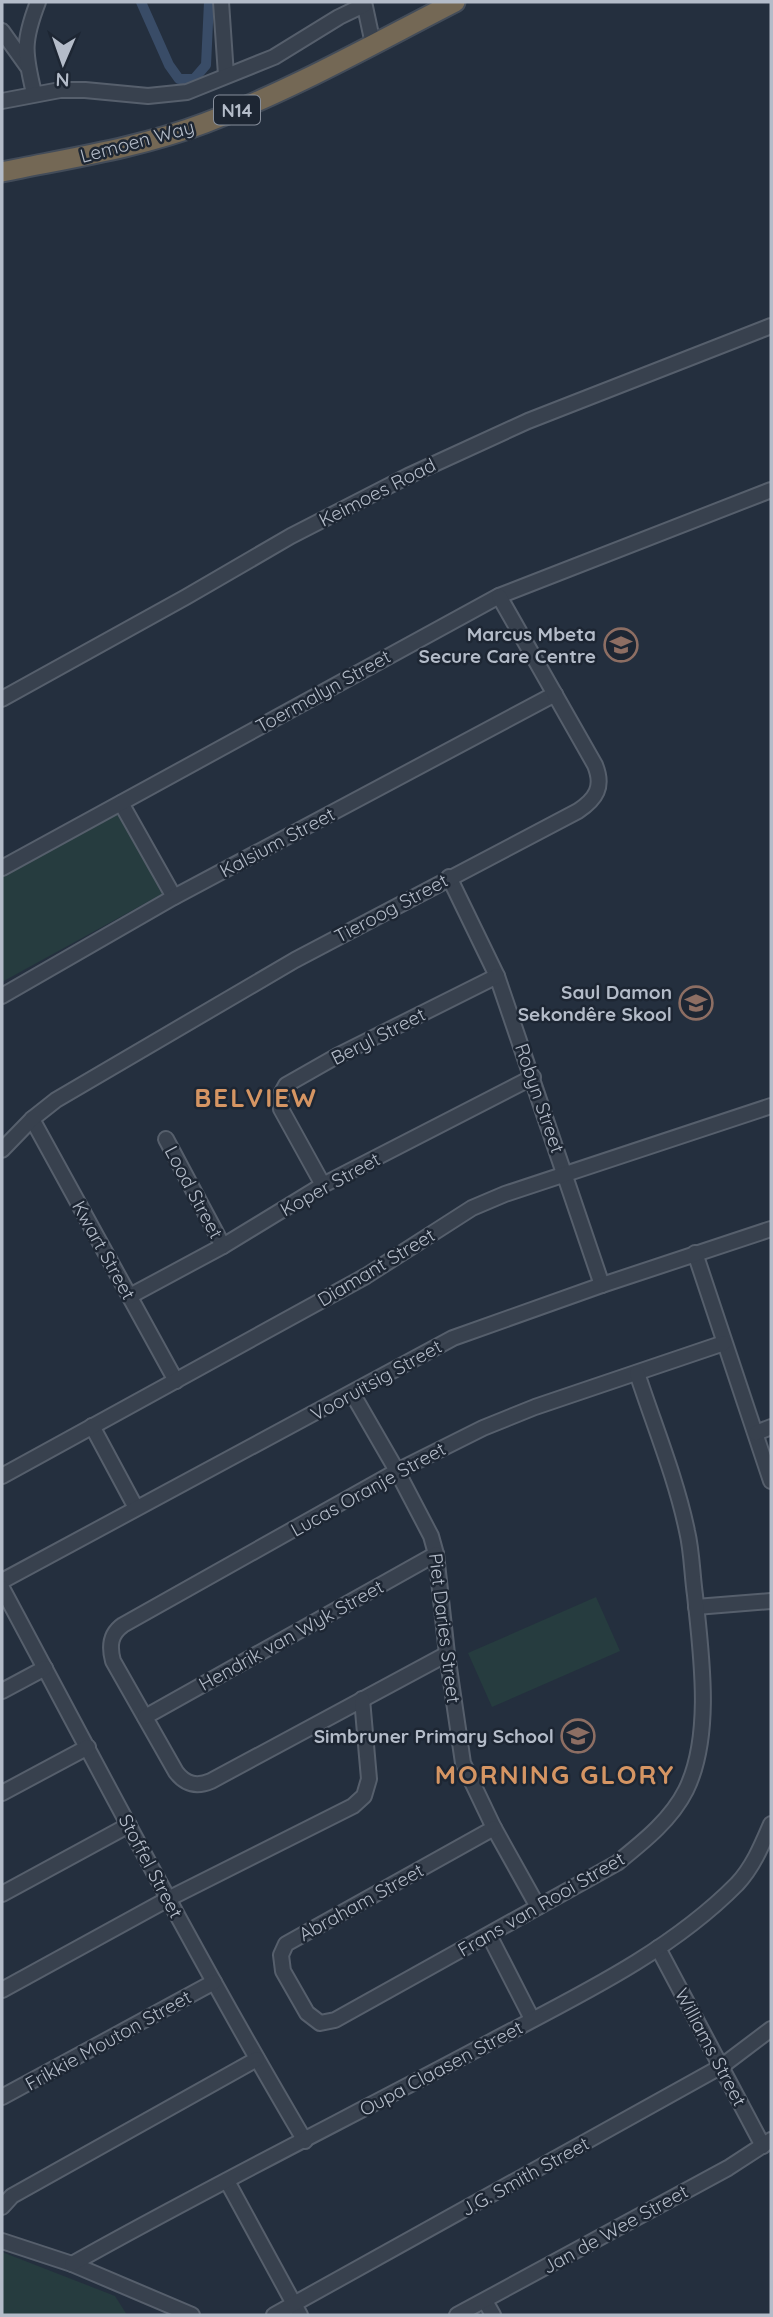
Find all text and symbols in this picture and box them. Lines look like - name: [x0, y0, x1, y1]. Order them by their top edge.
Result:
- north arrow: [28, 28, 98, 98]
- text: N: [55, 68, 70, 92]
- road number: N14: [214, 96, 260, 124]
- street label: Lemoen Way: [77, 114, 197, 168]
- street label: Keimoes Road: [315, 452, 439, 532]
- place label: Marcus Mbeta Secure Care Centre: [419, 622, 596, 668]
- school or university icon: Marcus Mbeta Secure Care Centre: [602, 626, 640, 664]
- street label: Toermalyn Street: [251, 644, 395, 738]
- street label: Kalsium Street: [215, 802, 339, 882]
- street label: Tieroog Street: [330, 868, 452, 948]
- place label: Saul Damon Sekondêre Skool: [518, 980, 672, 1026]
- school or university icon: Saul Damon Sekondêre Skool: [677, 984, 715, 1022]
- street label: Beryl Street: [327, 1002, 429, 1070]
- street label: Robyn Street: [510, 1040, 570, 1156]
- district label: BELVIEW: [194, 1081, 318, 1114]
- street label: Lood Street: [160, 1141, 228, 1243]
- street label: Koper Street: [276, 1147, 384, 1221]
- street label: Kwart Street: [67, 1196, 141, 1304]
- street label: Diamant Street: [313, 1223, 439, 1311]
- street label: Vooruitsig Street: [306, 1334, 446, 1426]
- street label: Lucas Oranje Street: [286, 1436, 450, 1542]
- street label: Piet Daries Street: [424, 1552, 466, 1704]
- street label: Hendrik van Wyk Street: [194, 1574, 388, 1696]
- school or university icon: Simbruner Primary School: [559, 1717, 597, 1755]
- place label: Simbruner Primary School: [314, 1724, 554, 1748]
- district label: MORNING GLORY: [435, 1758, 675, 1791]
- street label: Stoffel Street: [114, 1810, 188, 1922]
- street label: Frans van Rooi Street: [453, 1846, 629, 1962]
- street label: Abraham Street: [294, 1858, 428, 1946]
- street label: Frikkie Mouton Street: [21, 1984, 195, 2096]
- street label: Williams Street: [670, 1984, 752, 2110]
- street label: Oupa Claasen Street: [355, 2015, 527, 2121]
- street label: J.G. Smith Street: [457, 2131, 593, 2221]
- street label: Jan de Wee Street: [538, 2179, 692, 2279]

